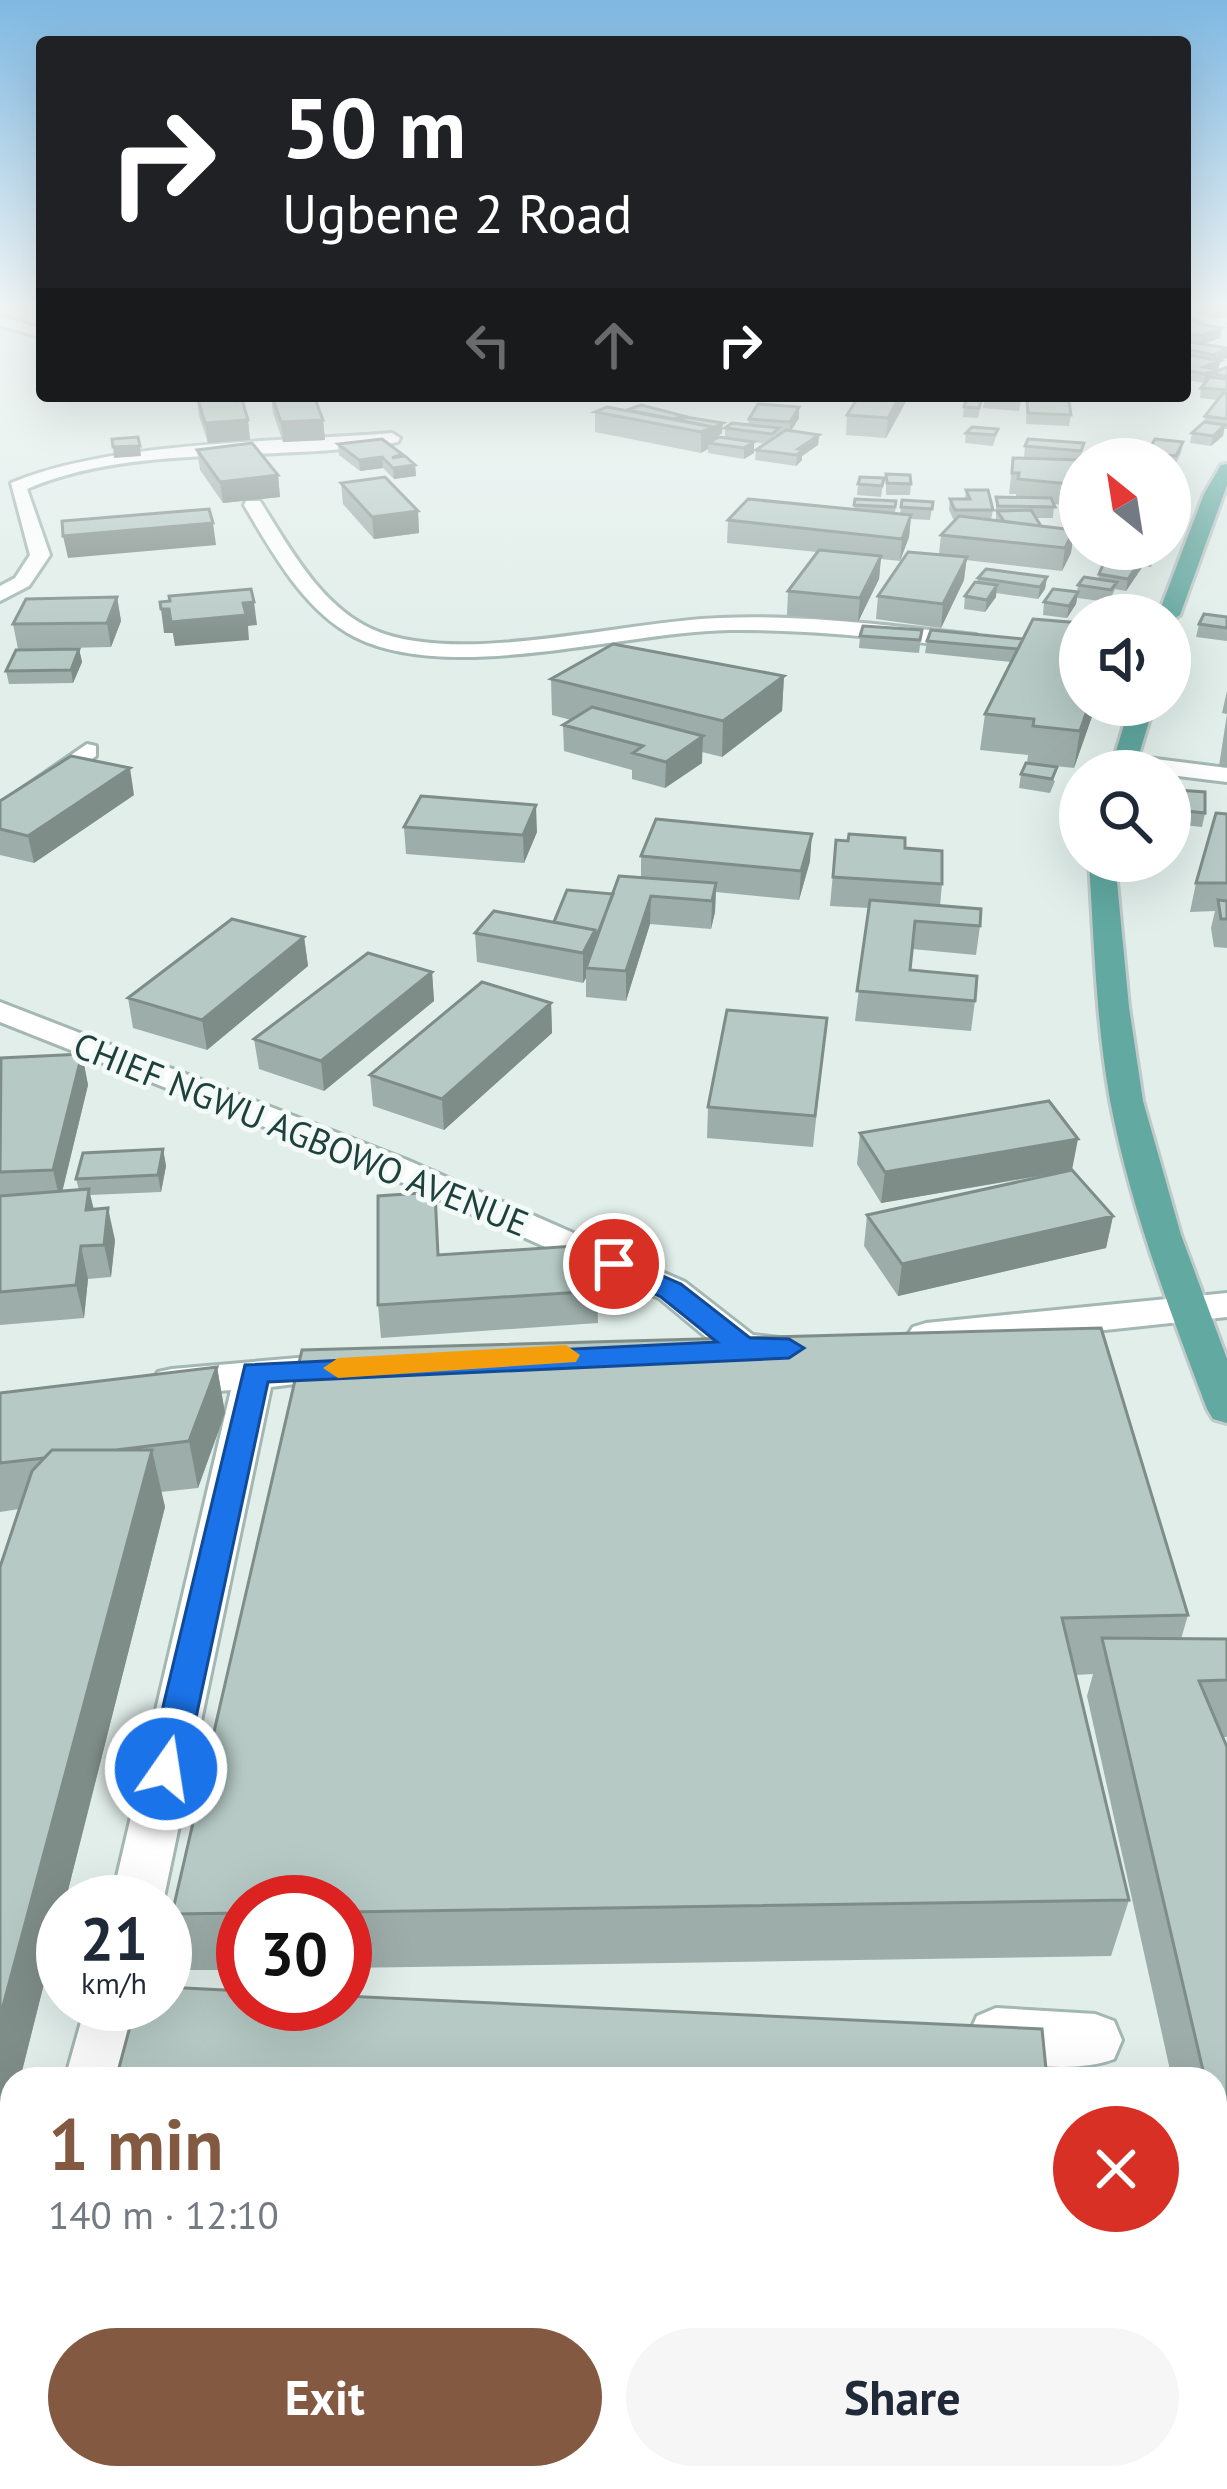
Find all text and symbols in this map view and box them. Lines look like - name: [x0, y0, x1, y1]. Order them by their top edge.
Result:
- text: 50 m: [282, 72, 466, 181]
- icon: right: [84, 84, 240, 240]
- text: Ugbene 2 Road: [282, 178, 632, 248]
- icon: left: [455, 312, 521, 378]
- icon: ahead: [581, 312, 647, 378]
- icon: right: [707, 312, 773, 378]
- north arrow: [1059, 438, 1191, 570]
- map controls: [1059, 438, 1191, 882]
- button: sound: [1059, 594, 1191, 726]
- button: search: [1059, 750, 1191, 882]
- street label: CHIEF NGWU AGBOWO AVENUE: [67, 1021, 535, 1246]
- pin: [563, 1213, 665, 1315]
- icon: arrive: [581, 1231, 647, 1297]
- position arrow: [103, 1706, 229, 1832]
- speed limit sign: 30: [216, 1875, 372, 2031]
- text: 21: [80, 1899, 148, 1977]
- text: km/h: [81, 1963, 147, 2002]
- text: 1 min: [48, 2097, 224, 2190]
- button: close: [1053, 2106, 1179, 2232]
- text: 140 m · 12:10: [48, 2189, 279, 2240]
- button: Exit: [48, 2328, 602, 2466]
- button: Share: [626, 2328, 1179, 2466]

